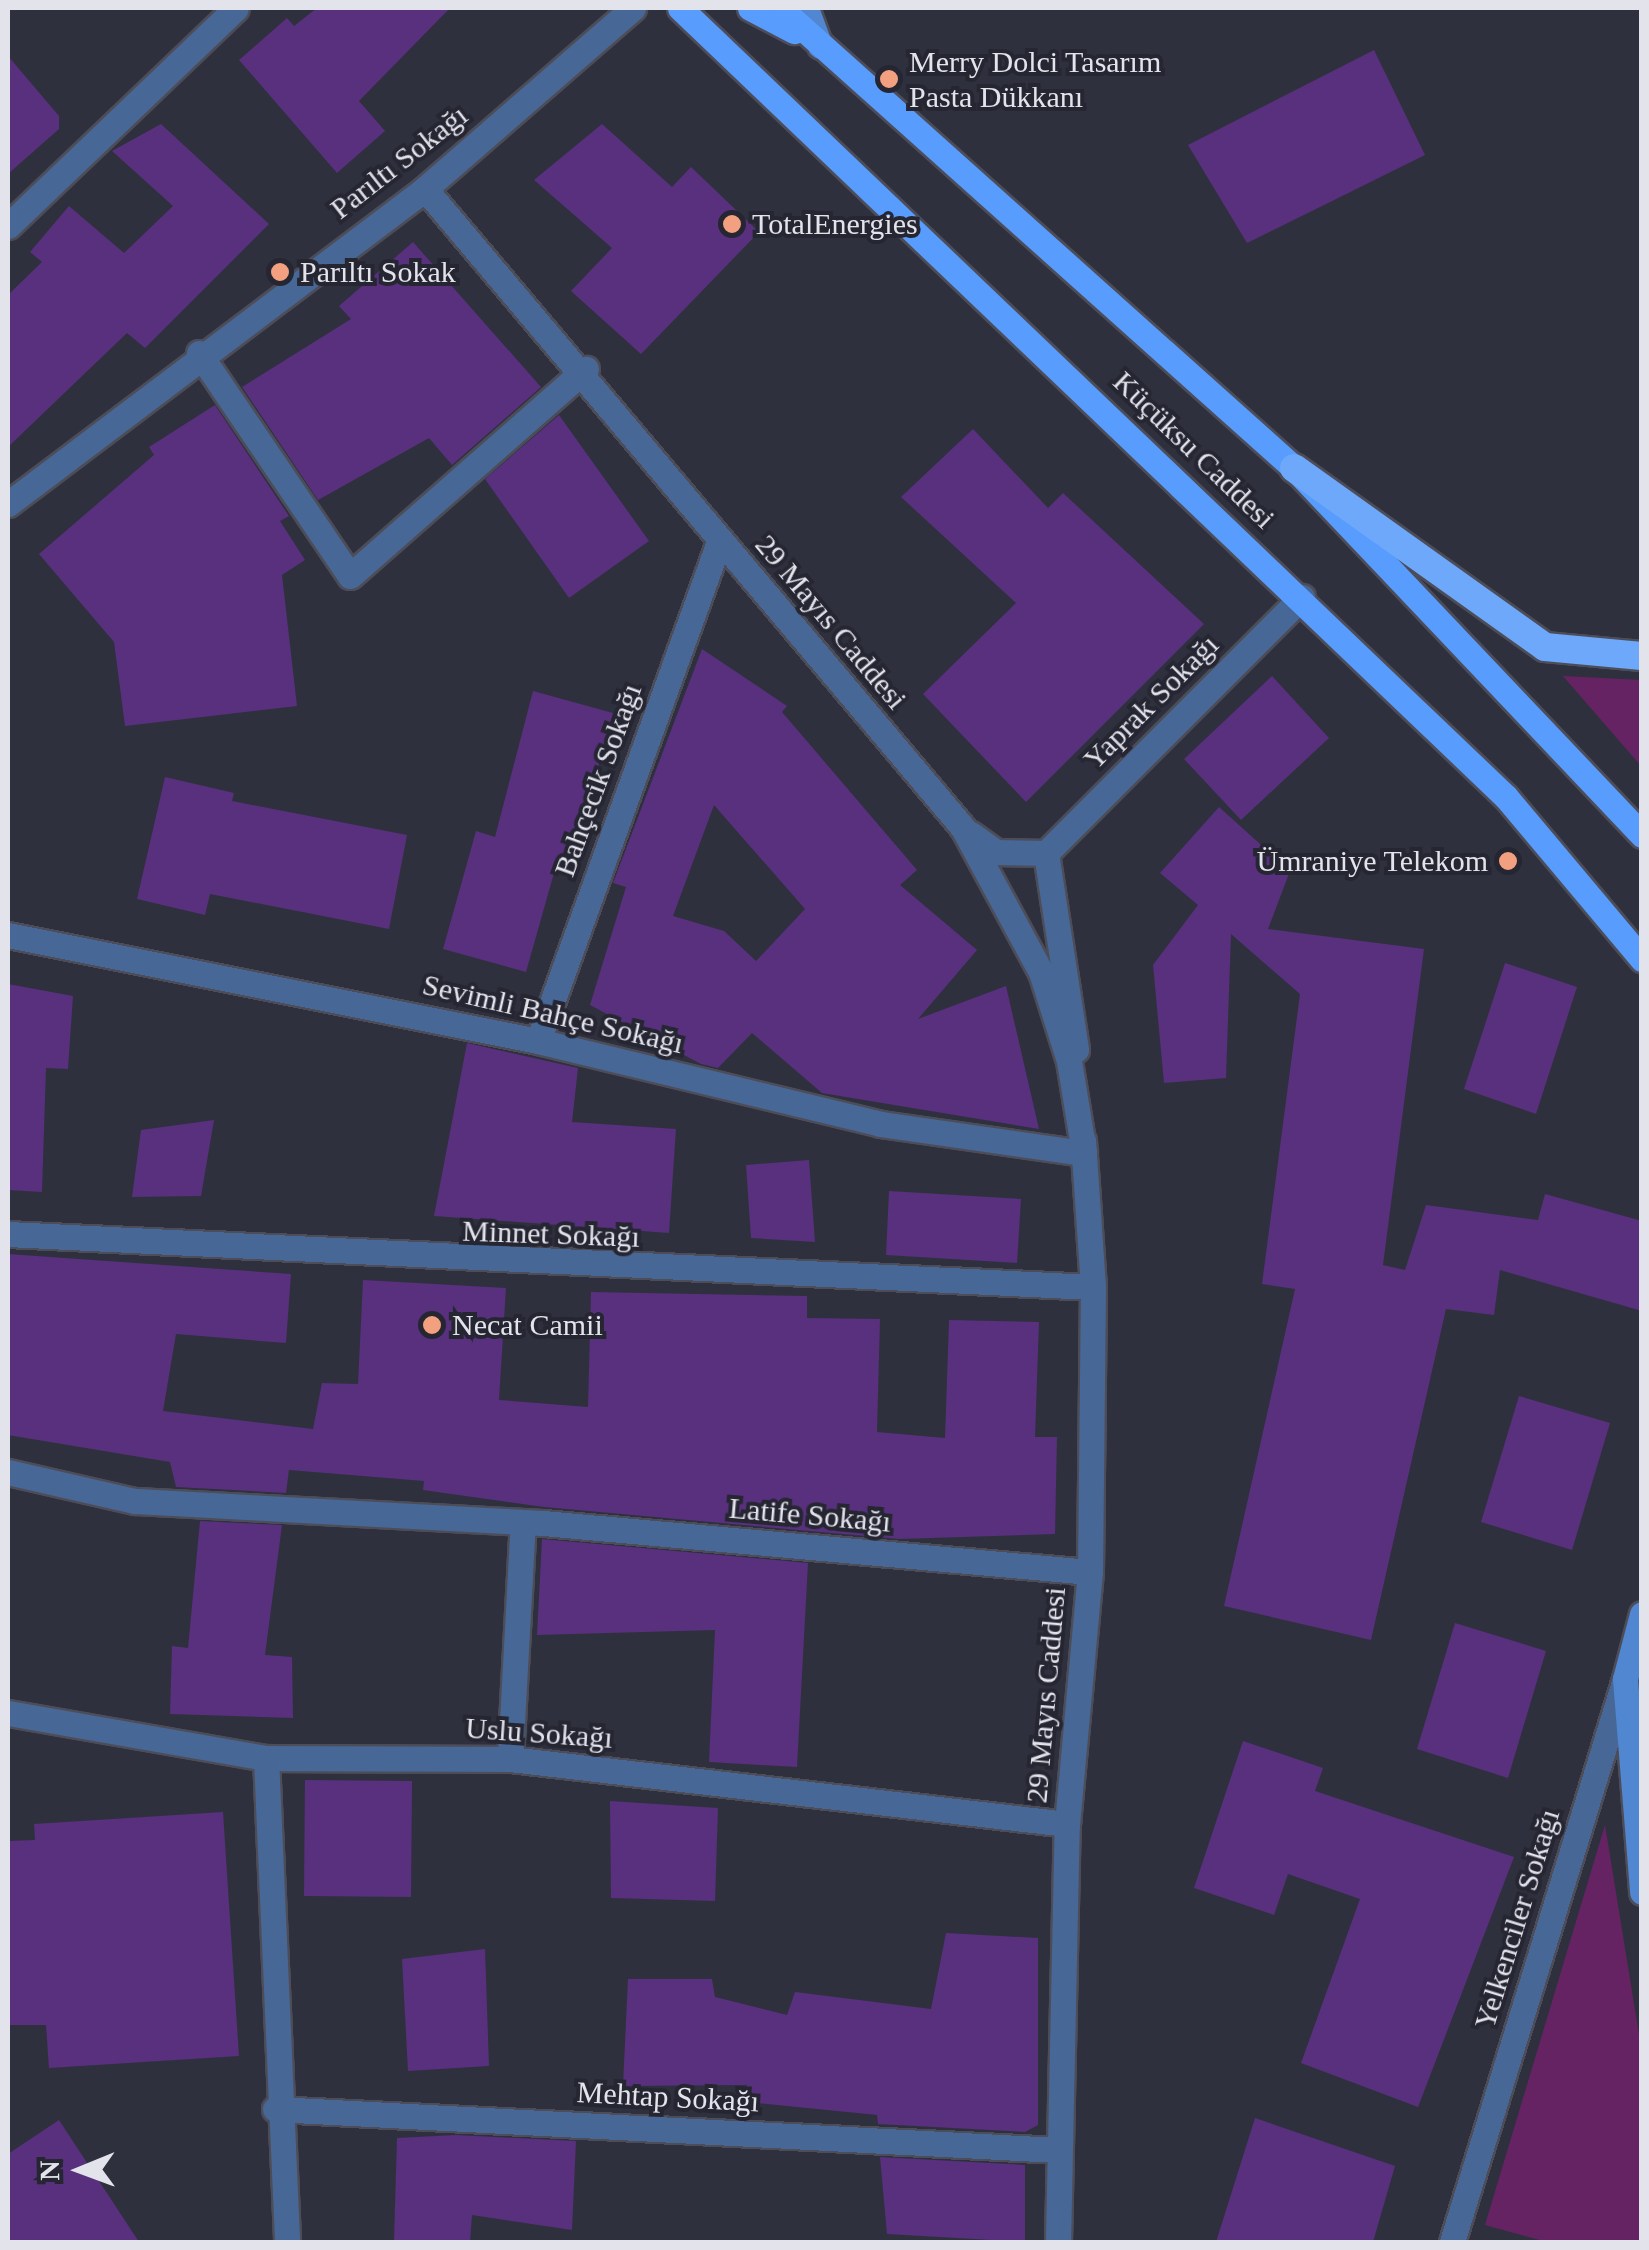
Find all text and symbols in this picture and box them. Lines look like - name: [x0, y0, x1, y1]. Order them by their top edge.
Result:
- place label: Merry Dolci Tasarım Pasta Dükkanı: [909, 44, 1162, 114]
- marker: Merry Dolci Tasarım Pasta Dükkanı: [878, 68, 900, 90]
- street label: Parıltı Sokağı: [323, 97, 475, 227]
- place label: TotalEnergies: [752, 206, 918, 242]
- marker: TotalEnergies: [721, 213, 743, 235]
- place label: Parıltı Sokak: [300, 254, 456, 290]
- marker: Parıltı Sokak: [269, 261, 291, 283]
- street label: Küçüksu Caddesi: [1106, 364, 1282, 536]
- street label: 29 Mayıs Caddesi: [748, 527, 914, 717]
- street label: Yaprak Sokağı: [1076, 627, 1226, 777]
- street label: Bahçecik Sokağı: [546, 679, 650, 881]
- place label: Ümraniye Telekom: [1256, 843, 1488, 879]
- marker: Ümraniye Telekom: [1497, 850, 1519, 872]
- street label: Sevimli Bahçe Sokağı: [419, 966, 687, 1062]
- street label: Minnet Sokağı: [462, 1213, 640, 1255]
- place label: Necat Camii: [452, 1307, 603, 1343]
- marker: Necat Camii: [421, 1314, 443, 1336]
- street label: Latife Sokağı: [728, 1490, 892, 1540]
- street label: 29 Mayıs Caddesi: [1019, 1586, 1073, 1804]
- street label: Uslu Sokağı: [464, 1710, 614, 1756]
- street label: Yelkenciler Sokağı: [1466, 1805, 1568, 2033]
- street label: Mehtap Sokağı: [576, 2074, 760, 2120]
- north arrow: [30, 2120, 130, 2220]
- text: N: [34, 2160, 65, 2181]

